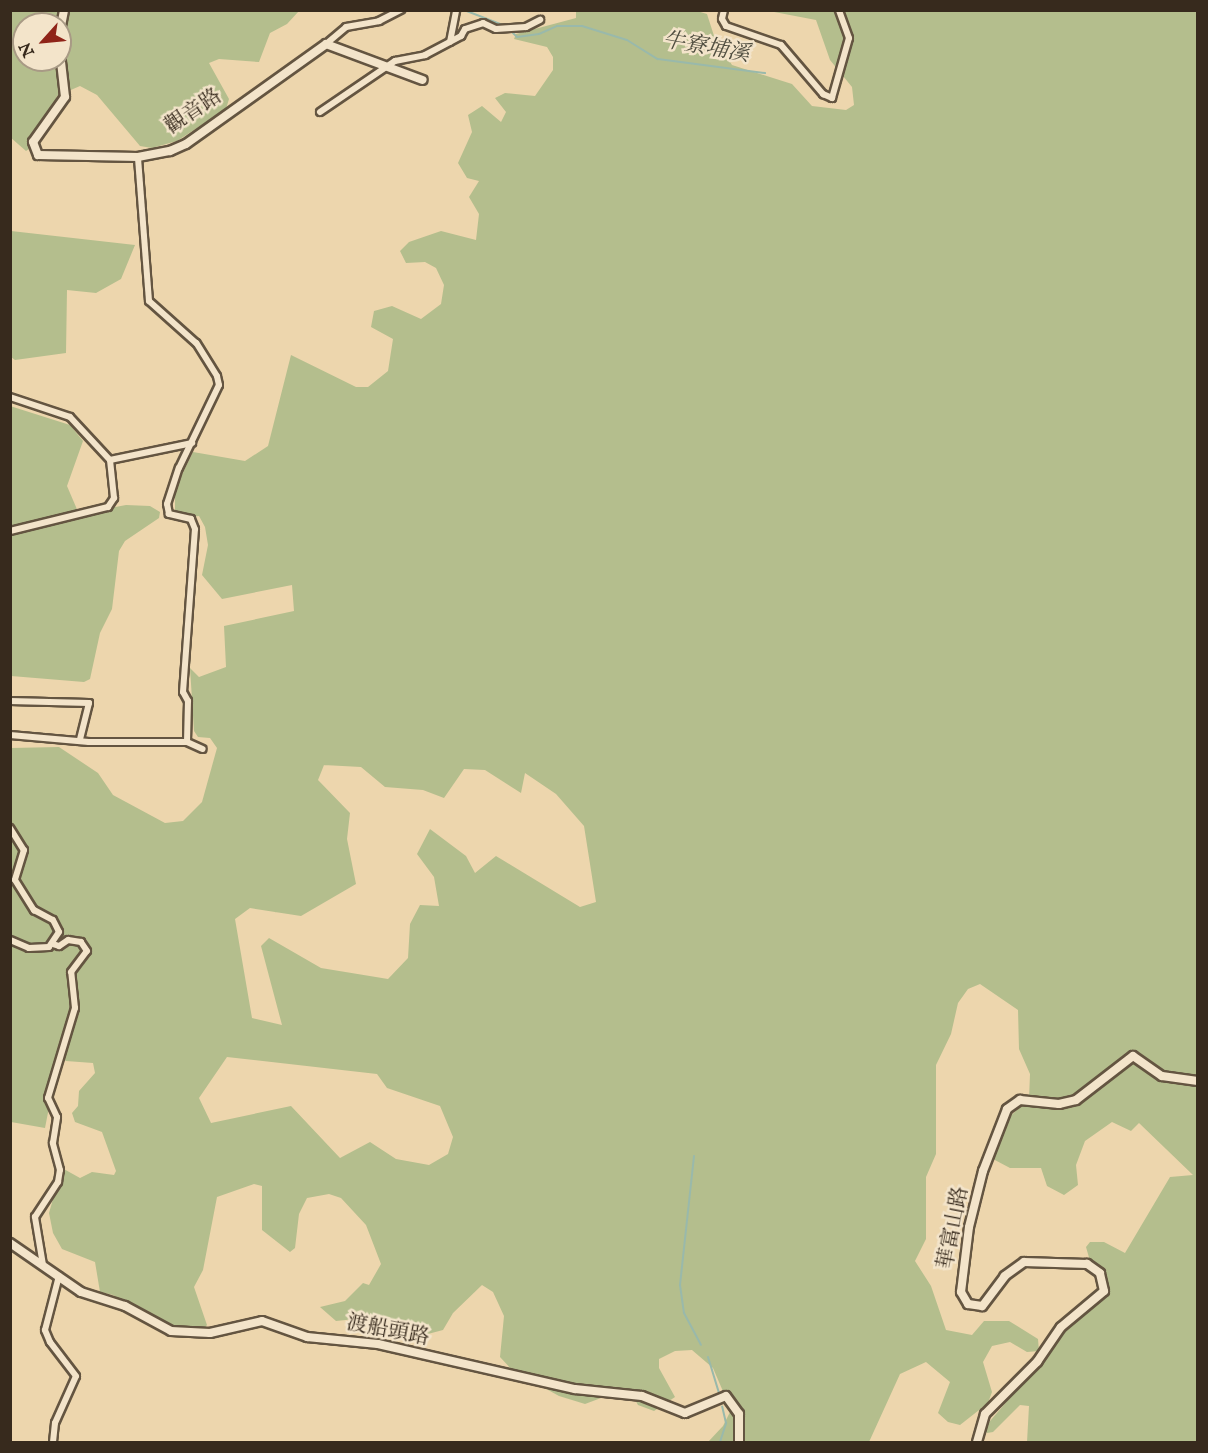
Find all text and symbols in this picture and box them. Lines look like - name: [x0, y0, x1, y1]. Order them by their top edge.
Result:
- north arrow: [12, 12, 72, 72]
- water label: 牛寮埔溪: [660, 27, 752, 69]
- text: N: [16, 39, 40, 60]
- street label: 觀音路: [161, 84, 227, 140]
- street label: 華富山路: [934, 1184, 974, 1272]
- street label: 渡船頭路: [344, 1311, 432, 1351]

